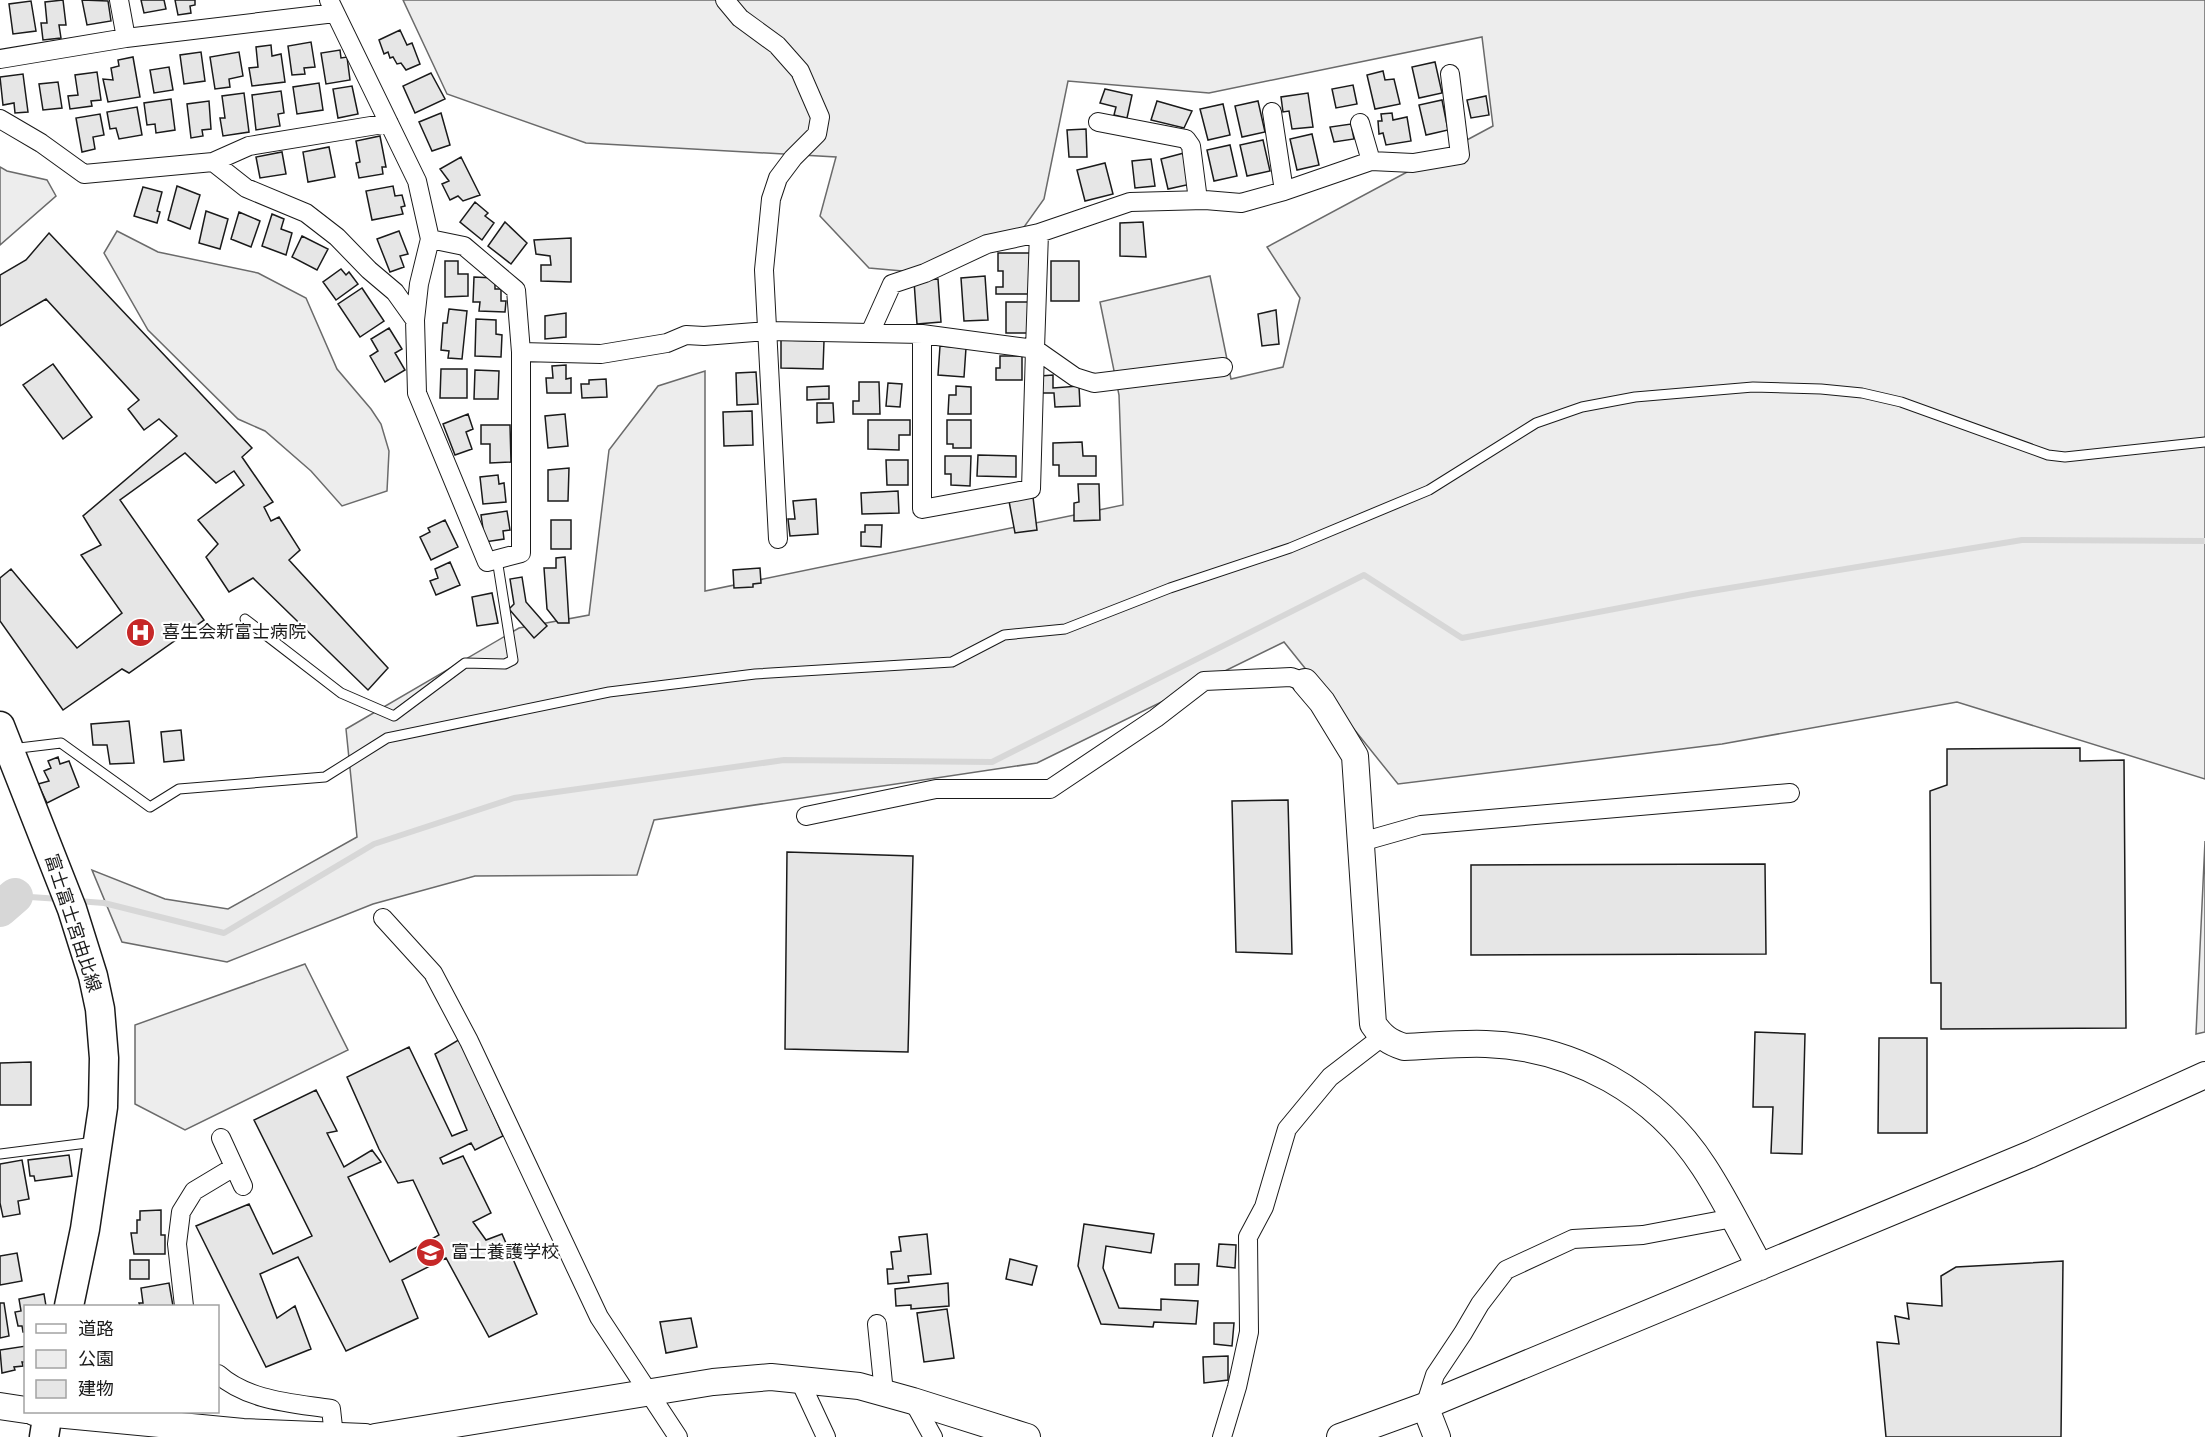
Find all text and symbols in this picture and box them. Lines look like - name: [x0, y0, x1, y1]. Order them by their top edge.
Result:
- hospital icon: 喜生会新富士病院: [125, 616, 157, 648]
- place label: 喜生会新富士病院: [162, 621, 306, 643]
- street label: 富士富士宮由比線: [40, 851, 106, 995]
- school or university icon: 富士養護学校: [414, 1236, 446, 1268]
- place label: 富士養護学校: [451, 1241, 559, 1263]
- legend: [24, 1305, 219, 1413]
- text: 道路: [78, 1318, 114, 1340]
- text: 公園: [78, 1348, 114, 1370]
- text: 建物: [78, 1378, 114, 1400]

